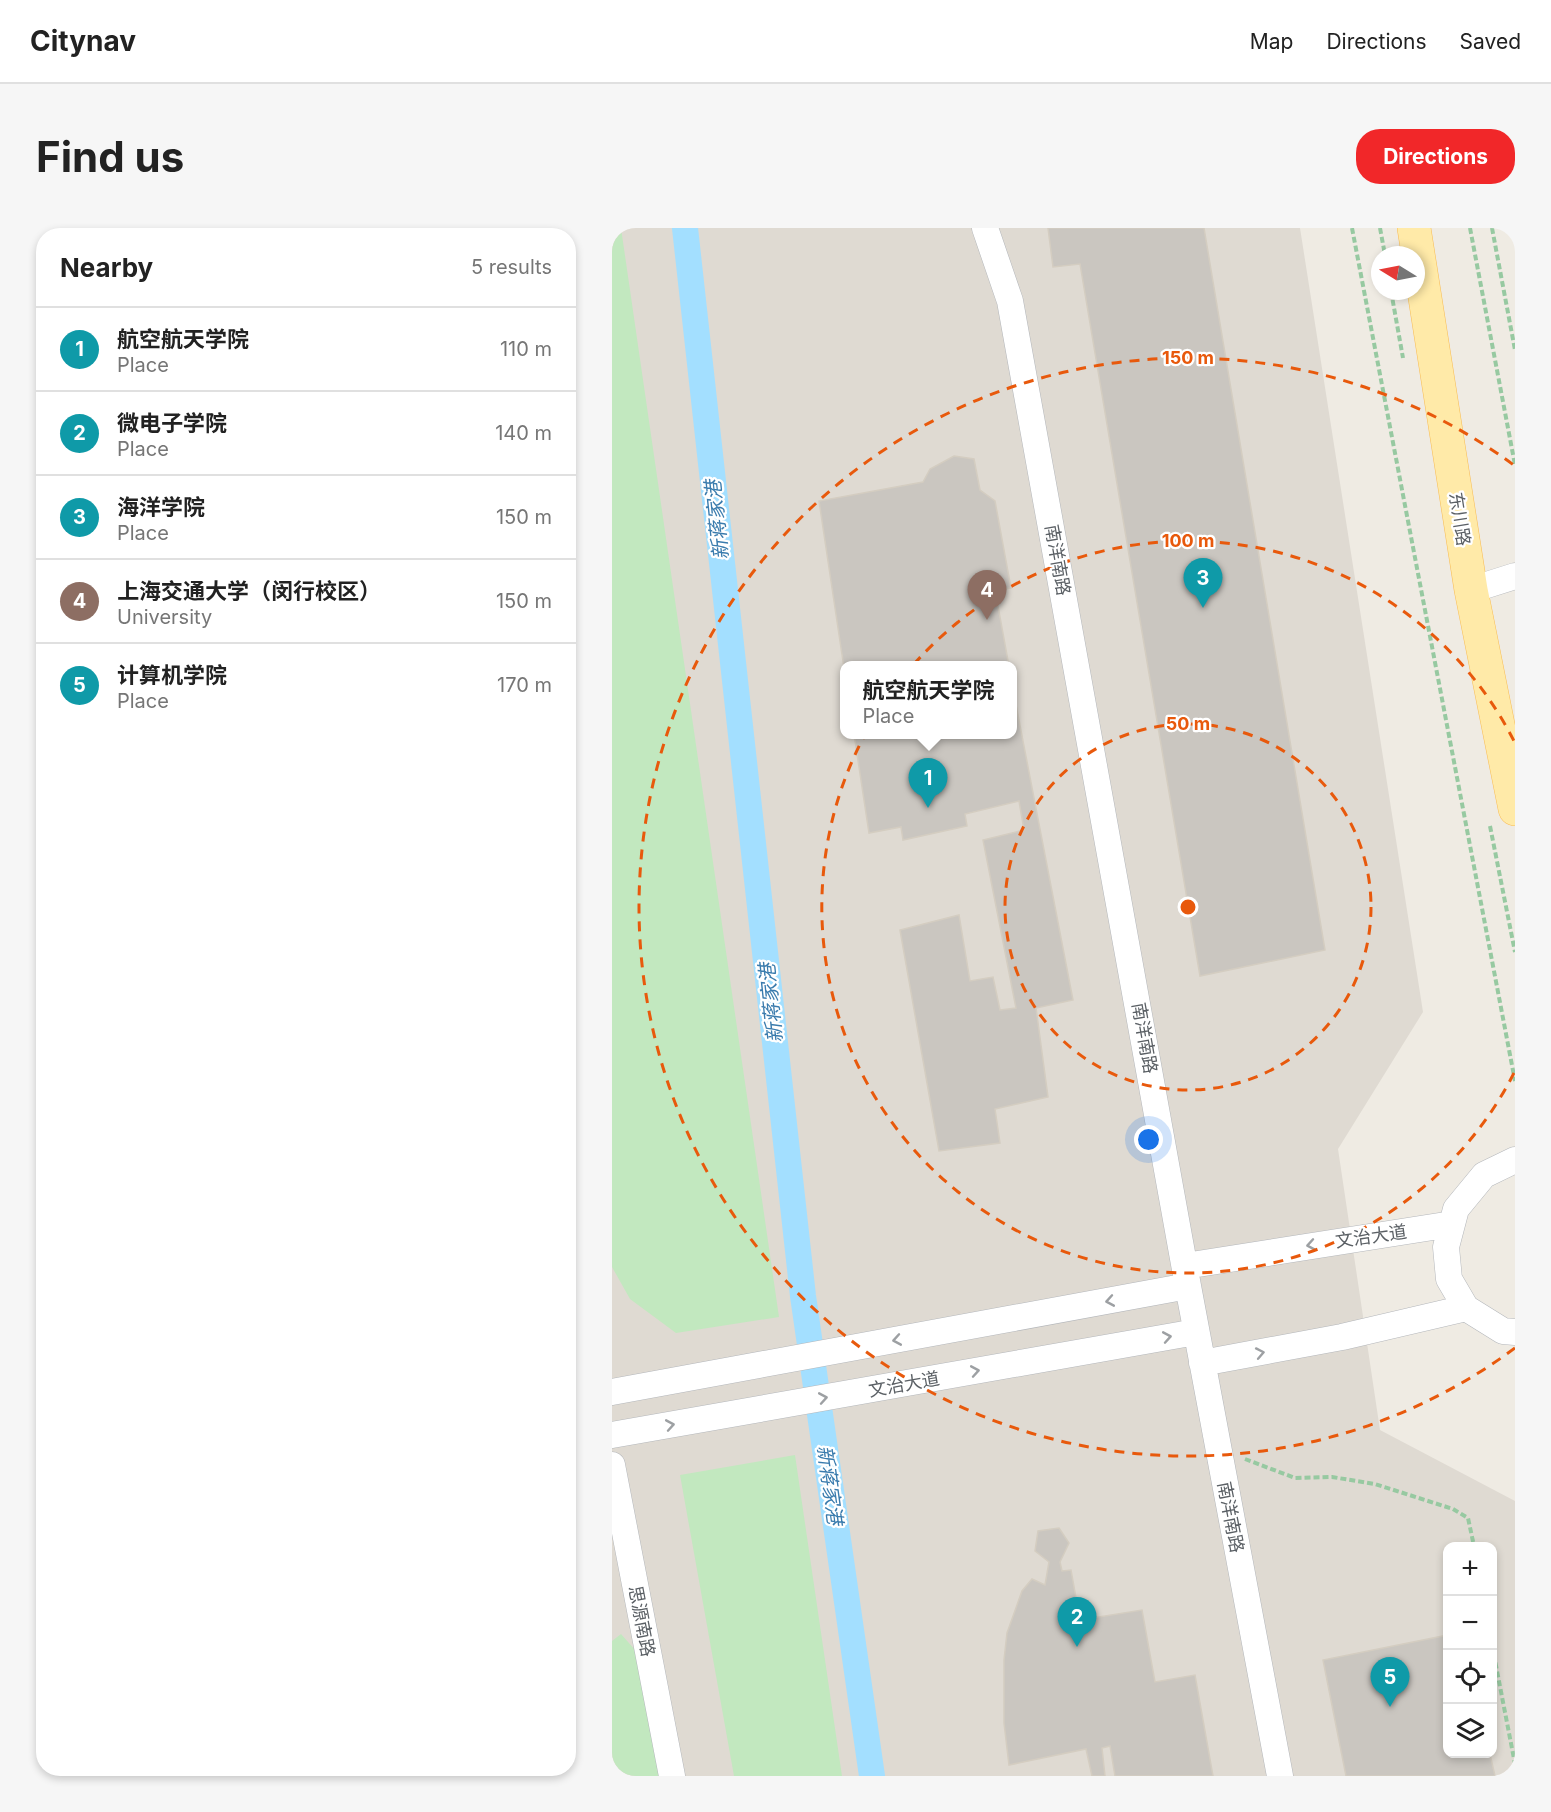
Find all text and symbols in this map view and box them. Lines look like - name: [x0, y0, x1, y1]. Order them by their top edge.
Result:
- text: Citynav: [30, 24, 136, 58]
- text: Map: [1250, 29, 1293, 54]
- text: Directions: [1326, 29, 1427, 54]
- text: Saved: [1460, 29, 1521, 54]
- button: Directions: [1356, 129, 1515, 184]
- text: Find us: [36, 131, 184, 182]
- north arrow: [1371, 246, 1425, 300]
- text: Nearby: [60, 252, 153, 283]
- text: 5 results: [471, 255, 552, 279]
- text: 航空航天学院: [117, 326, 249, 352]
- text: 1: [75, 337, 84, 361]
- text: 110 m: [500, 337, 552, 361]
- text: 150 m: [1162, 347, 1214, 368]
- text: Place: [117, 353, 169, 377]
- text: 微电子学院: [117, 410, 227, 436]
- text: 2: [73, 421, 86, 445]
- text: 140 m: [495, 421, 552, 445]
- text: Place: [117, 437, 169, 461]
- water label: 新蒋家港: [701, 476, 733, 561]
- street label: 东川路: [1445, 491, 1475, 547]
- text: 海洋学院: [117, 494, 205, 520]
- text: 3: [73, 505, 86, 529]
- text: 150 m: [496, 505, 552, 529]
- text: Place: [117, 521, 169, 545]
- street label: 南洋南路: [1041, 523, 1075, 597]
- text: 100 m: [1162, 530, 1214, 551]
- pin: 3: [1184, 558, 1222, 608]
- pin: 4: [968, 570, 1006, 620]
- text: 上海交通大学（闵行校区）: [117, 578, 381, 604]
- text: 4: [73, 589, 86, 613]
- text: 150 m: [496, 589, 552, 613]
- text: University: [117, 605, 212, 629]
- popup: [840, 661, 1017, 739]
- text: 计算机学院: [117, 662, 227, 688]
- text: 5: [73, 673, 86, 697]
- text: 170 m: [497, 673, 552, 697]
- text: 航空航天学院: [862, 677, 995, 703]
- text: Place: [117, 689, 169, 713]
- text: Place: [862, 704, 914, 728]
- text: 50 m: [1166, 713, 1210, 734]
- pin: 1: [908, 758, 948, 808]
- centre of rings: [1178, 897, 1198, 917]
- water label: 新蒋家港: [755, 959, 787, 1044]
- street label: 南洋南路: [1128, 1001, 1162, 1075]
- your location: [1134, 1125, 1163, 1154]
- street label: 文治大道: [1334, 1221, 1408, 1251]
- one-way arrow: [1306, 1238, 1316, 1251]
- one-way arrow: [1105, 1294, 1115, 1307]
- one-way arrow: [1161, 1331, 1171, 1344]
- one-way arrow: [893, 1333, 903, 1346]
- one-way arrow: [1255, 1347, 1265, 1360]
- one-way arrow: [970, 1366, 979, 1378]
- street label: 文治大道: [867, 1367, 941, 1401]
- one-way arrow: [818, 1392, 828, 1405]
- one-way arrow: [665, 1420, 674, 1432]
- water label: 新蒋家港: [813, 1444, 848, 1529]
- street label: 南洋南路: [1214, 1480, 1248, 1554]
- map controls: [1443, 1542, 1497, 1758]
- button: +: [1443, 1542, 1497, 1596]
- street label: 思源南路: [625, 1584, 659, 1658]
- button: −: [1443, 1596, 1497, 1650]
- pin: 2: [1058, 1598, 1096, 1647]
- button: locate: [1443, 1650, 1497, 1704]
- pin: 5: [1370, 1658, 1410, 1707]
- button: layers: [1443, 1704, 1497, 1758]

